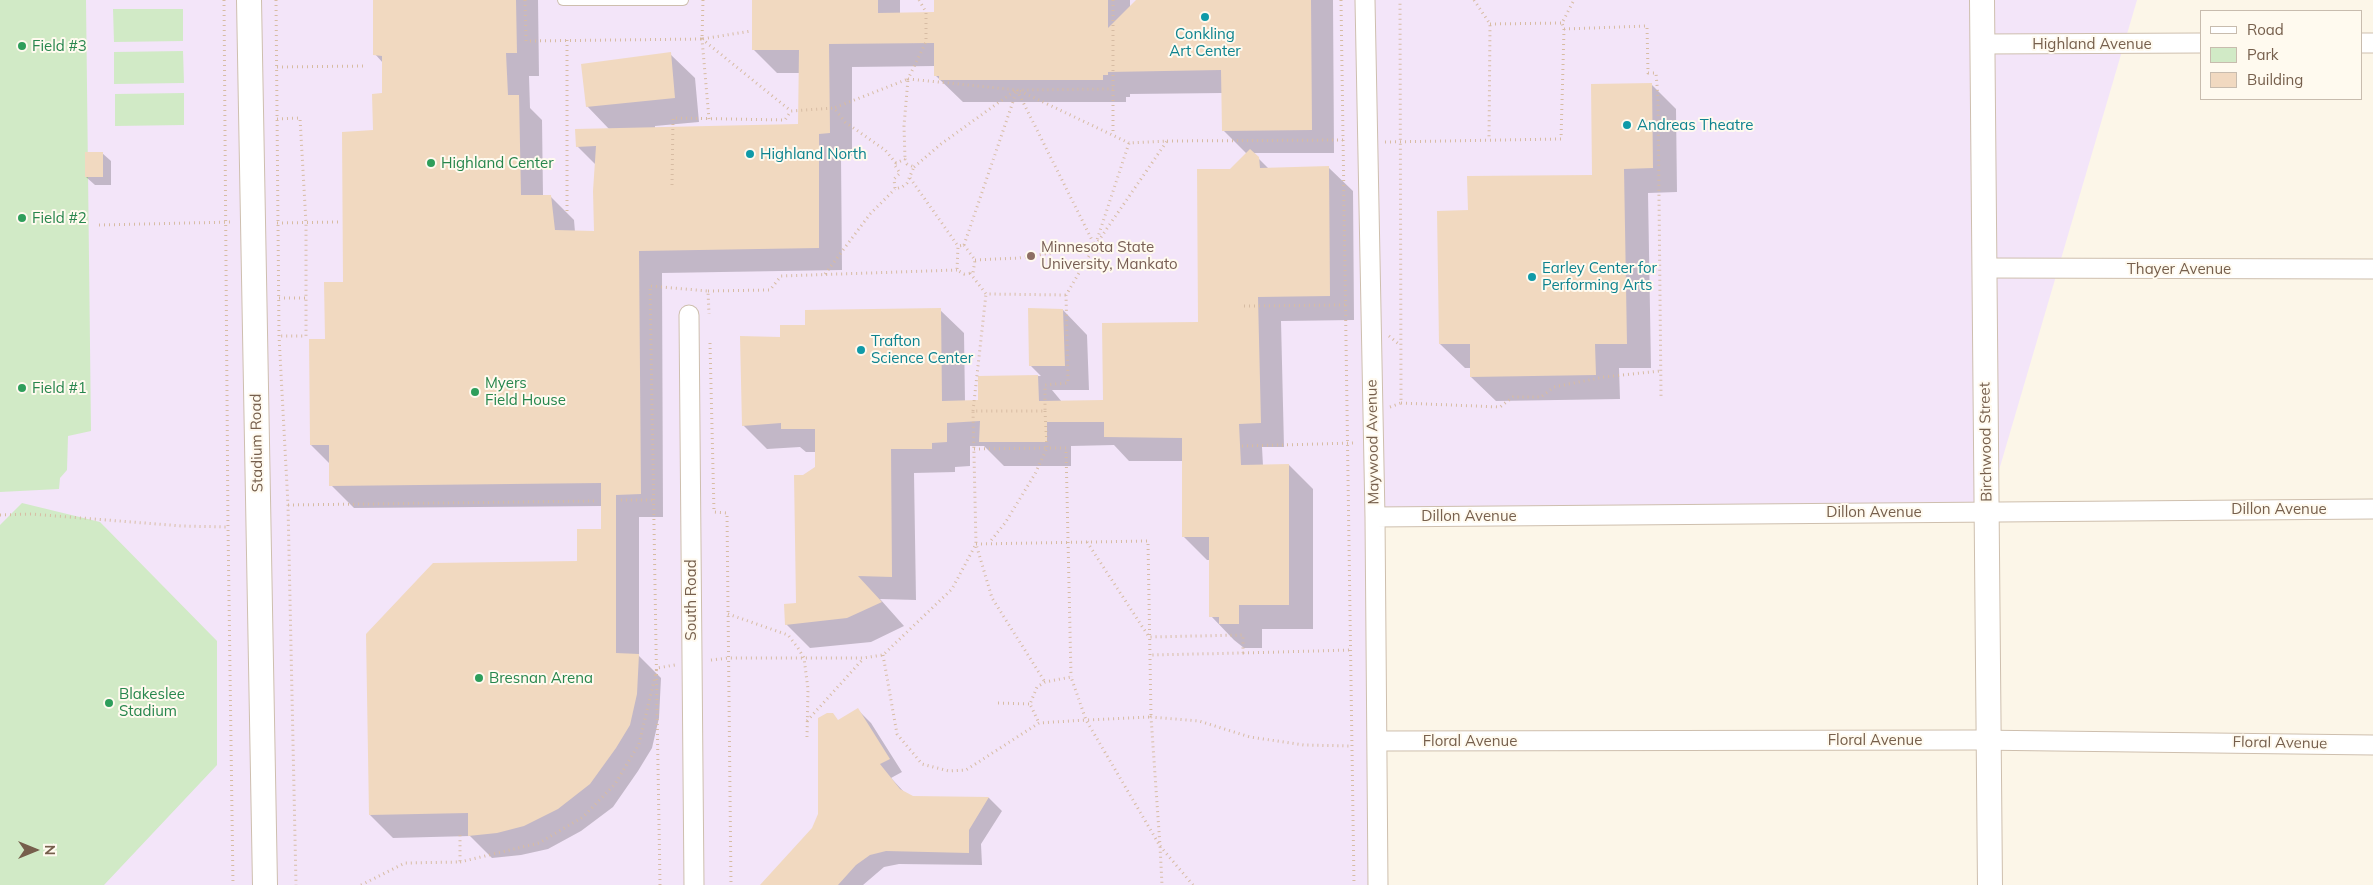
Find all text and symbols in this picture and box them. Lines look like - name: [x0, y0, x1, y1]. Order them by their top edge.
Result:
- legend: [2200, 10, 2363, 100]
- marker: Conkling Art Center: [1199, 11, 1211, 23]
- text: Road: [2247, 20, 2284, 39]
- place label: Conkling Art Center: [1169, 25, 1241, 60]
- street label: Highland Avenue: [2032, 35, 2152, 53]
- place label: Field #3: [32, 37, 87, 55]
- marker: Field #3: [16, 40, 28, 52]
- text: Park: [2247, 45, 2279, 64]
- text: Building: [2247, 70, 2303, 89]
- place label: Andreas Theatre: [1637, 116, 1753, 134]
- marker: Andreas Theatre: [1621, 119, 1633, 131]
- place label: Highland North: [760, 145, 867, 163]
- marker: Highland North: [744, 148, 756, 160]
- place label: Highland Center: [441, 154, 554, 172]
- marker: Highland Center: [425, 157, 437, 169]
- place label: Field #2: [32, 209, 87, 227]
- marker: Field #2: [16, 212, 28, 224]
- place label: Minnesota State University, Mankato: [1041, 238, 1178, 273]
- marker: Minnesota State University, Mankato: [1025, 250, 1037, 262]
- place label: Earley Center for Performing Arts: [1542, 259, 1657, 294]
- street label: Thayer Avenue: [2127, 260, 2231, 278]
- marker: Earley Center for Performing Arts: [1526, 271, 1538, 283]
- place label: Trafton Science Center: [871, 332, 973, 367]
- marker: Trafton Science Center: [855, 344, 867, 356]
- place label: Myers Field House: [485, 374, 566, 409]
- place label: Field #1: [32, 379, 87, 397]
- street label: Maywood Avenue: [1363, 379, 1383, 505]
- marker: Field #1: [16, 382, 28, 394]
- street label: Birchwood Street: [1976, 382, 1996, 502]
- marker: Myers Field House: [469, 386, 481, 398]
- street label: Stadium Road: [247, 394, 267, 492]
- street label: Dillon Avenue: [2231, 500, 2327, 518]
- street label: Dillon Avenue: [1826, 503, 1922, 521]
- street label: Dillon Avenue: [1421, 507, 1517, 525]
- street label: South Road: [682, 559, 700, 641]
- place label: Bresnan Arena: [489, 669, 593, 687]
- marker: Bresnan Arena: [473, 672, 485, 684]
- place label: Blakeslee Stadium: [119, 685, 185, 720]
- marker: Blakeslee Stadium: [103, 697, 115, 709]
- street label: Floral Avenue: [1828, 731, 1922, 749]
- street label: Floral Avenue: [1423, 732, 1517, 750]
- street label: Floral Avenue: [2233, 733, 2327, 753]
- north arrow: [10, 825, 60, 875]
- text: N: [41, 845, 59, 855]

